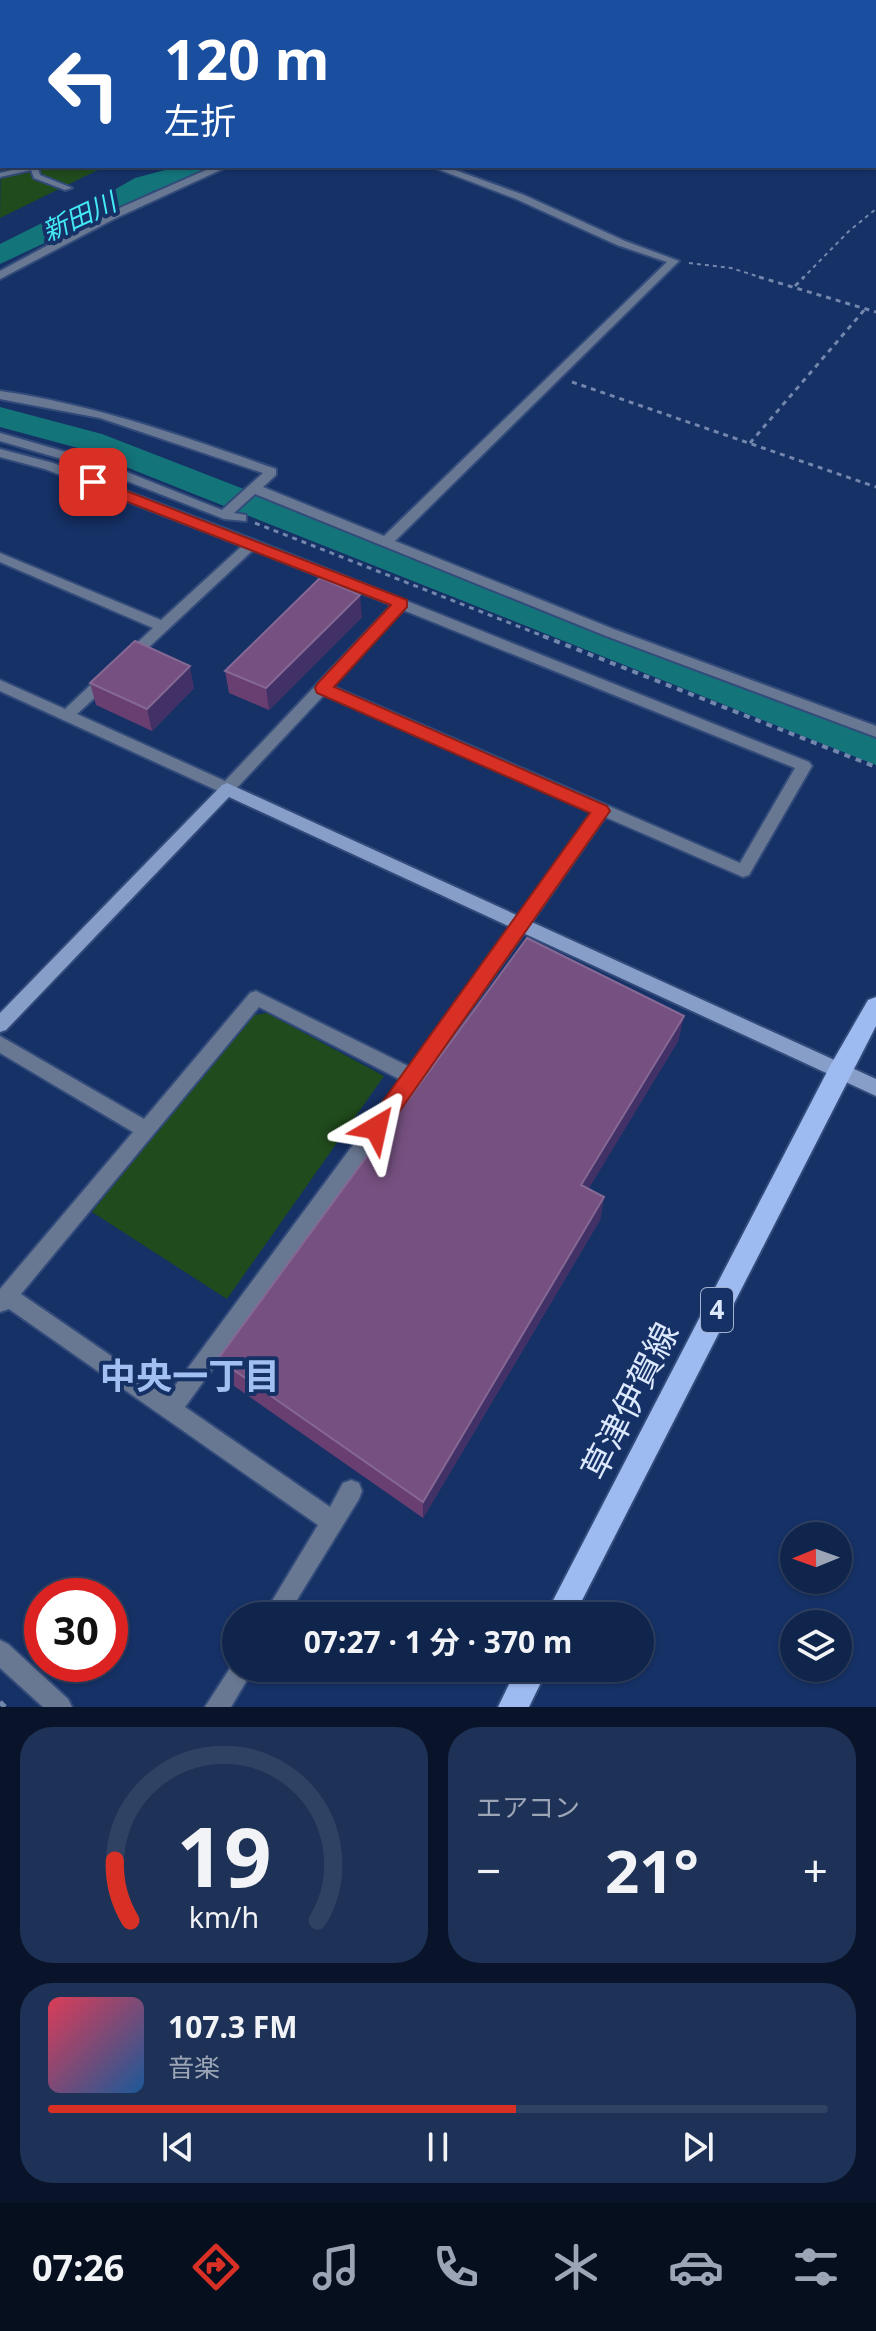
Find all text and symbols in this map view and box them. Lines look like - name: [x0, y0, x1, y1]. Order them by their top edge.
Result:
- text: 120 m: [164, 20, 329, 96]
- icon: left: [32, 32, 136, 136]
- text: 左折: [164, 96, 236, 145]
- water label: 新田川: [36, 182, 124, 249]
- pin: [59, 448, 127, 516]
- icon: arrive: [71, 460, 115, 504]
- position arrow: [334, 1086, 418, 1170]
- road number: 4: [701, 1288, 733, 1332]
- street label: 草津伊賀線: [570, 1314, 688, 1487]
- district label: 中央一丁目: [100, 1351, 280, 1400]
- north arrow: [780, 1522, 852, 1594]
- map controls: [780, 1522, 852, 1682]
- speed limit sign: 30: [24, 1578, 128, 1682]
- button: layers: [780, 1610, 852, 1682]
- text: 07:27 · 1 分 · 370 m: [304, 1621, 572, 1662]
- text: エアコン: [476, 1789, 580, 1825]
- text: 19: [176, 1798, 272, 1911]
- text: 21°: [605, 1829, 699, 1911]
- text: −: [476, 1840, 501, 1900]
- text: +: [803, 1840, 828, 1900]
- text: km/h: [189, 1897, 259, 1936]
- text: 107.3 FM: [168, 2006, 298, 2047]
- text: 音楽: [168, 2049, 220, 2085]
- icon: previous: [156, 2125, 200, 2169]
- icon: pause: [416, 2125, 460, 2169]
- icon: next: [676, 2125, 720, 2169]
- icon: directions: [188, 2239, 244, 2295]
- icon: music: [308, 2239, 364, 2295]
- icon: phone: [428, 2239, 484, 2295]
- icon: climate: [548, 2239, 604, 2295]
- icon: car: [668, 2239, 724, 2295]
- icon: filters: [788, 2239, 844, 2295]
- text: 07:26: [32, 2243, 124, 2292]

